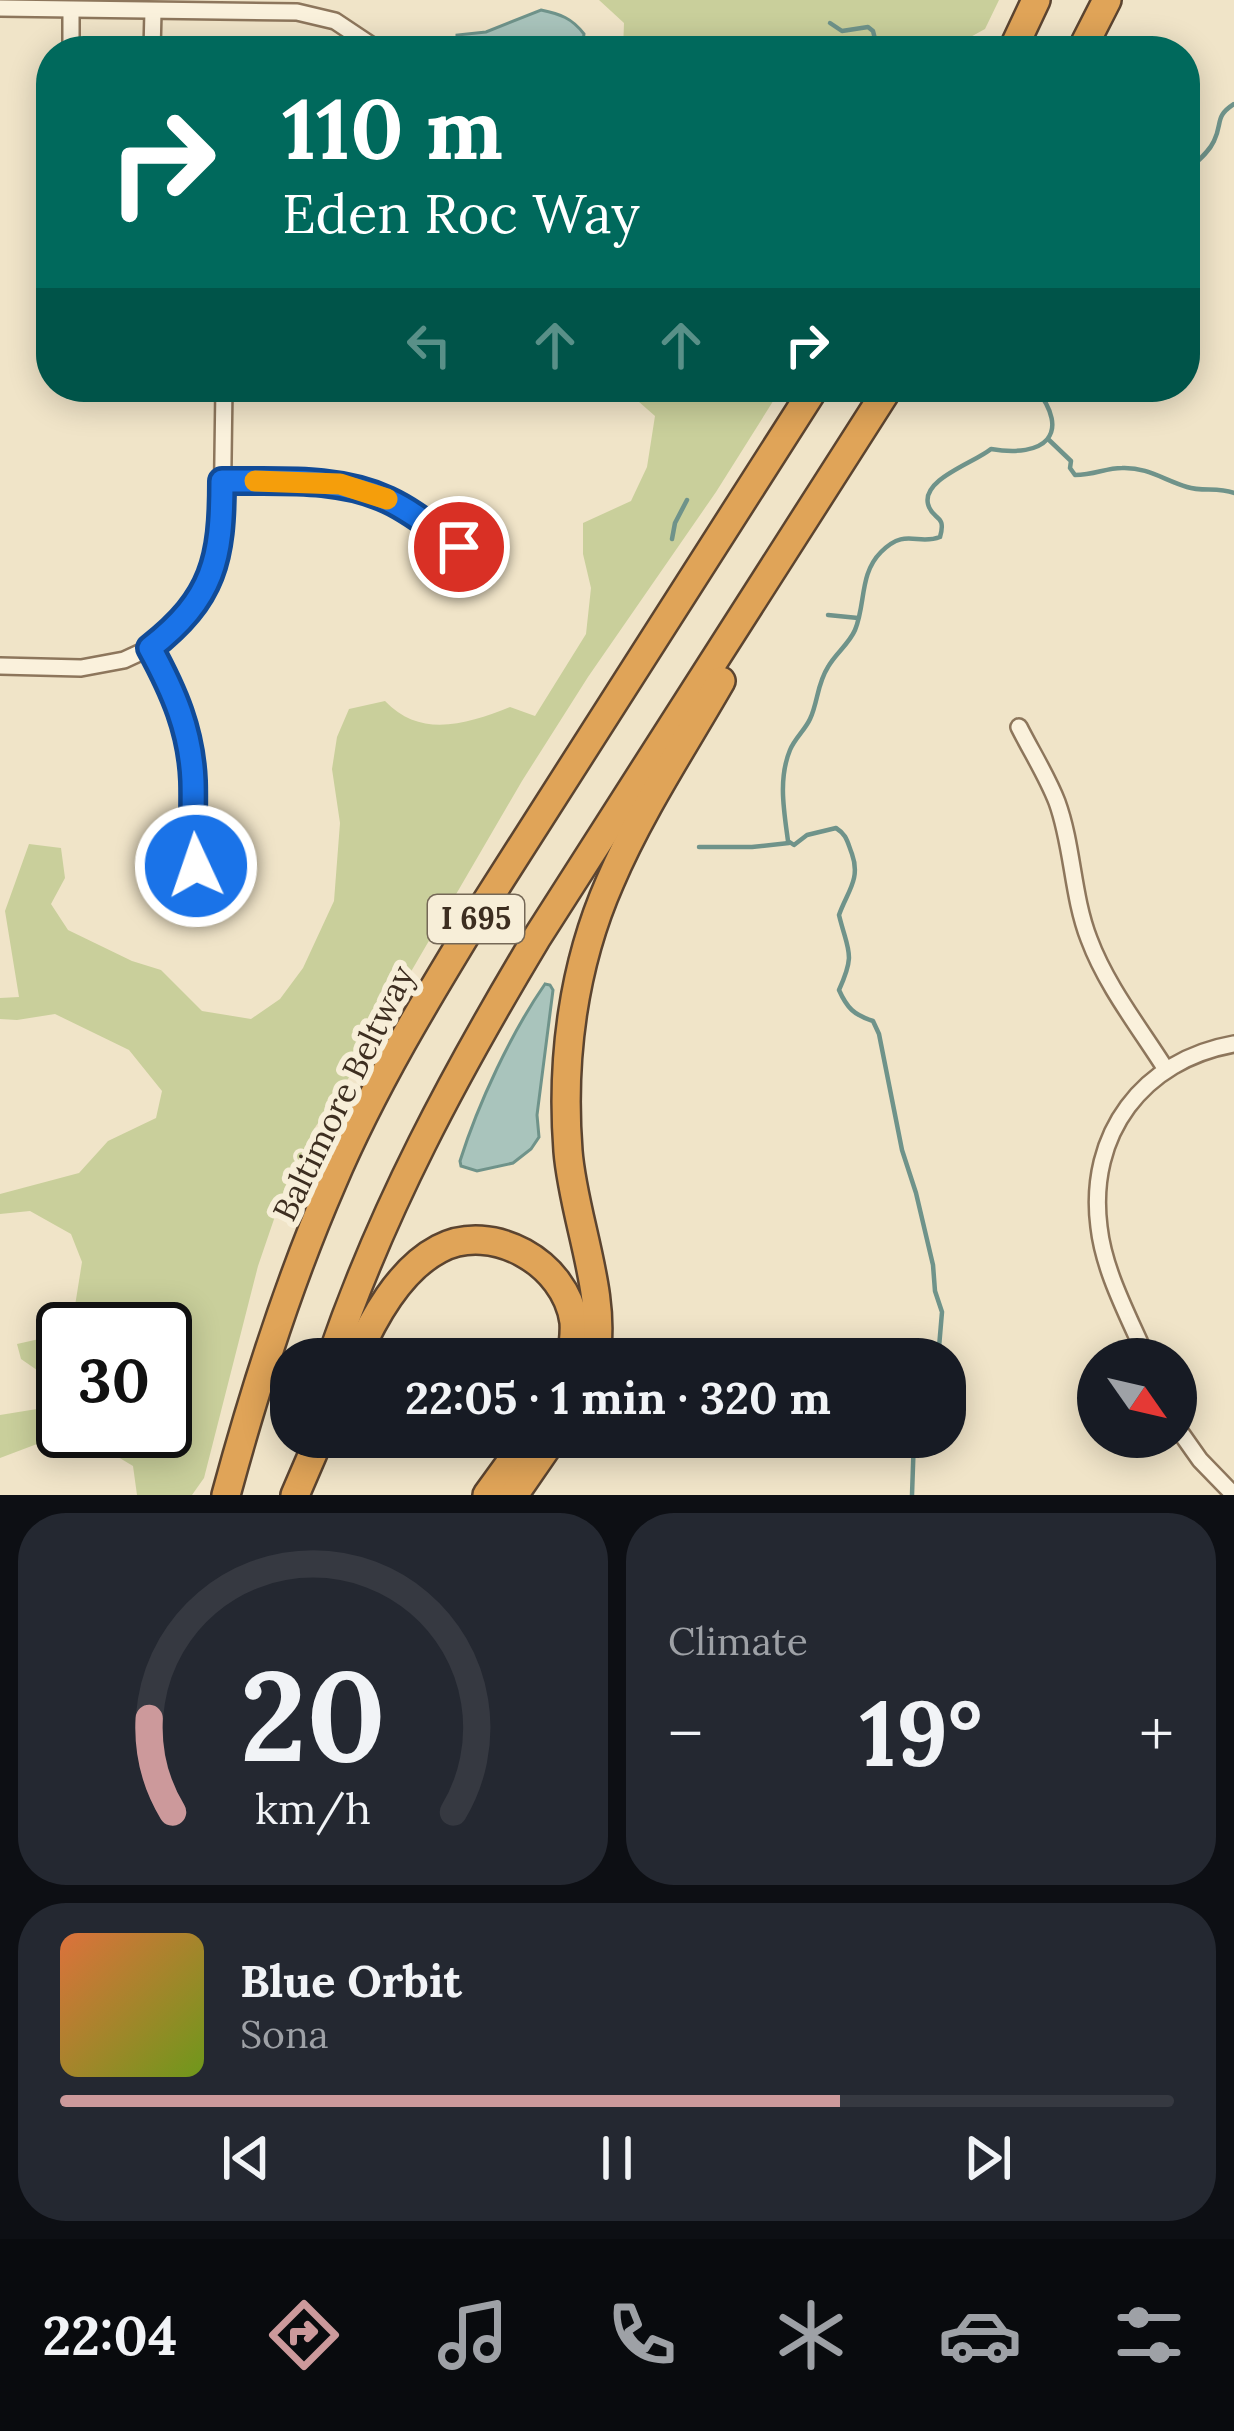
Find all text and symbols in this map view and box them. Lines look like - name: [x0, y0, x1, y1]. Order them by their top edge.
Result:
- text: 110 m: [282, 74, 503, 182]
- icon: right: [84, 84, 240, 240]
- text: Eden Roc Way: [282, 179, 640, 248]
- icon: left: [396, 312, 462, 378]
- icon: ahead: [522, 312, 588, 378]
- icon: ahead: [648, 312, 714, 378]
- icon: right: [774, 312, 840, 378]
- pin: [408, 496, 510, 598]
- icon: arrive: [426, 514, 492, 580]
- position arrow: [133, 803, 259, 929]
- road number: I 695: [428, 895, 524, 943]
- street label: Baltimore Beltway: [263, 958, 423, 1228]
- speed limit sign: 30: [36, 1302, 192, 1458]
- north arrow: [1077, 1338, 1197, 1458]
- map controls: [1077, 1338, 1197, 1458]
- text: 22:05 · 1 min · 320 m: [405, 1369, 831, 1426]
- text: Climate: [668, 1616, 808, 1666]
- text: 20: [240, 1635, 386, 1795]
- text: 19°: [860, 1675, 982, 1791]
- text: −: [668, 1691, 703, 1775]
- text: +: [1139, 1691, 1174, 1775]
- text: km/h: [255, 1781, 371, 1836]
- text: Blue Orbit: [240, 1952, 462, 2009]
- text: Sona: [240, 2009, 329, 2059]
- icon: previous: [213, 2125, 279, 2191]
- icon: pause: [584, 2125, 650, 2191]
- icon: next: [955, 2125, 1021, 2191]
- icon: directions: [262, 2293, 346, 2377]
- icon: music: [431, 2293, 515, 2377]
- icon: phone: [600, 2293, 684, 2377]
- icon: climate: [769, 2293, 853, 2377]
- icon: car: [938, 2293, 1022, 2377]
- icon: filters: [1107, 2293, 1191, 2377]
- text: 22:04: [43, 2301, 177, 2370]

